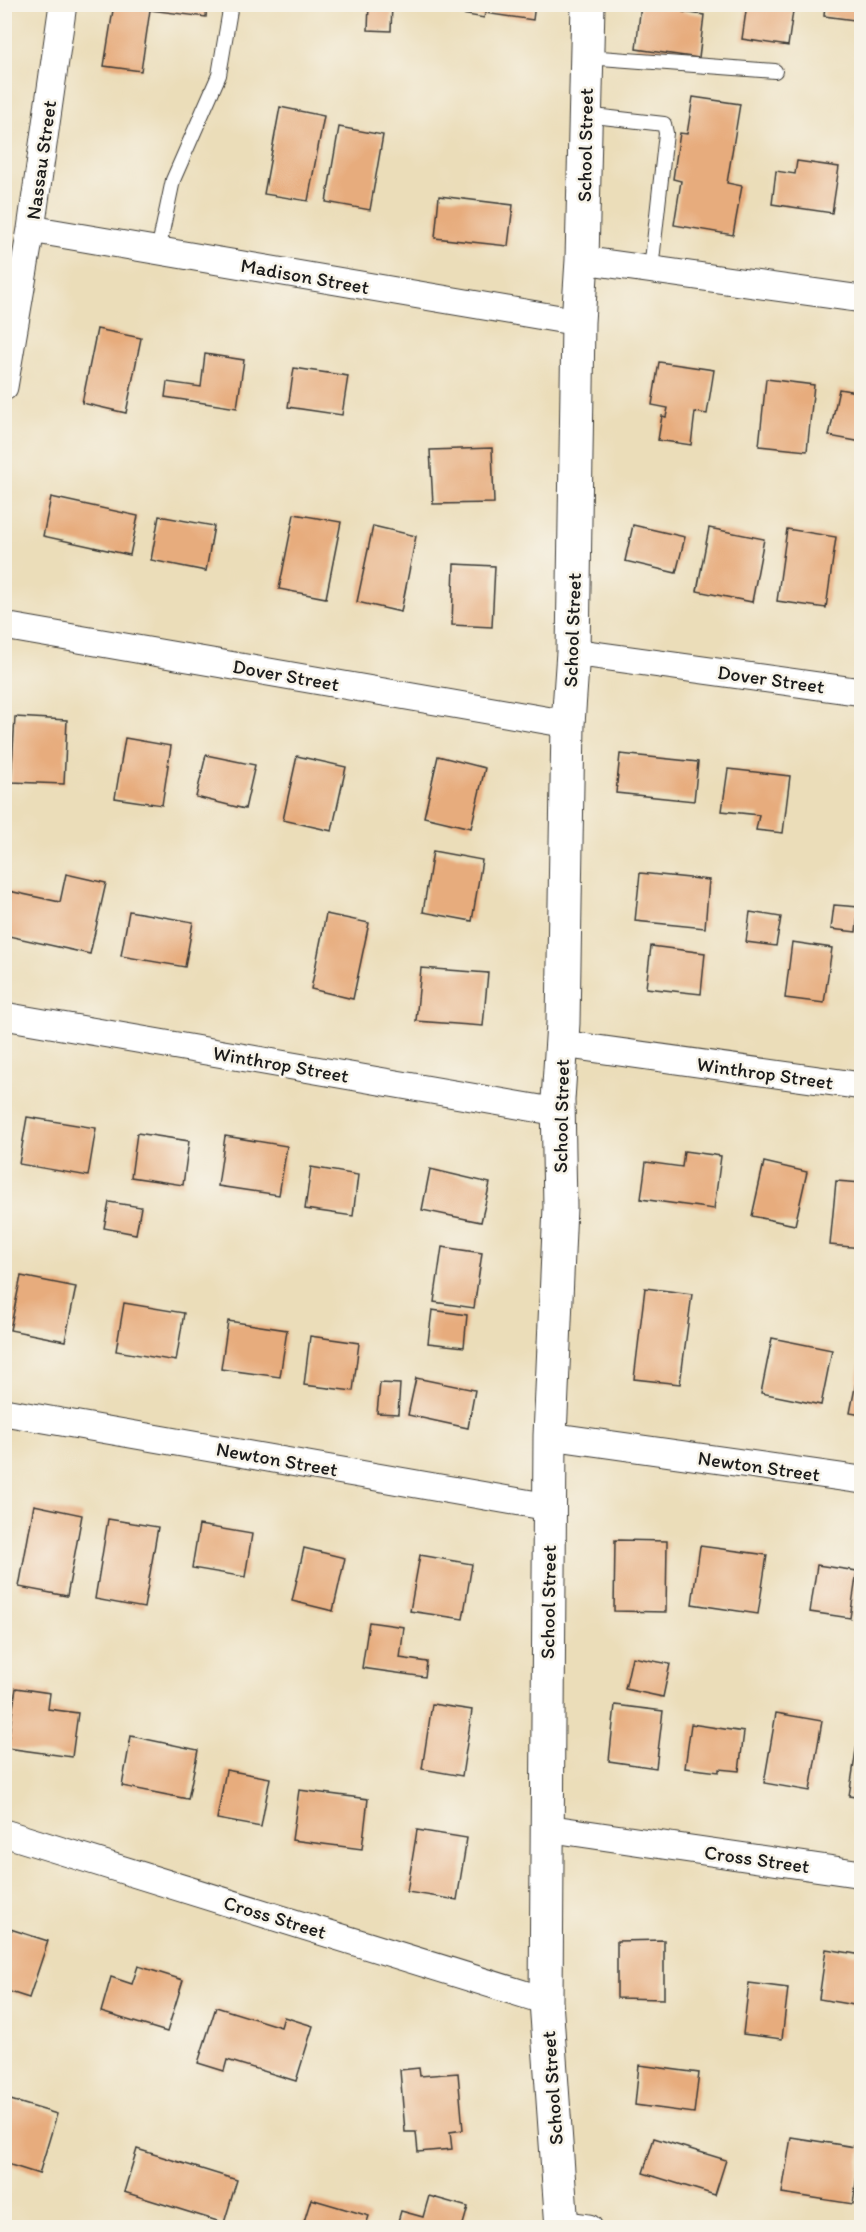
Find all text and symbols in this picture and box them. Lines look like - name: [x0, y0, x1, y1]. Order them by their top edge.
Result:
- street label: School Street: [572, 88, 598, 202]
- street label: Nassau Street: [21, 98, 61, 221]
- street label: Madison Street: [239, 253, 371, 299]
- street label: School Street: [558, 572, 586, 688]
- street label: Dover Street: [231, 654, 342, 696]
- street label: Dover Street: [716, 660, 826, 698]
- street label: Winthrop Street: [211, 1040, 351, 1088]
- street label: Winthrop Street: [695, 1052, 835, 1095]
- street label: School Street: [548, 1059, 574, 1173]
- street label: Newton Street: [214, 1436, 340, 1482]
- street label: Newton Street: [696, 1446, 822, 1486]
- street label: School Street: [535, 1545, 561, 1659]
- street label: Cross Street: [703, 1840, 811, 1878]
- street label: Cross Street: [221, 1890, 329, 1944]
- street label: School Street: [536, 2030, 568, 2146]

